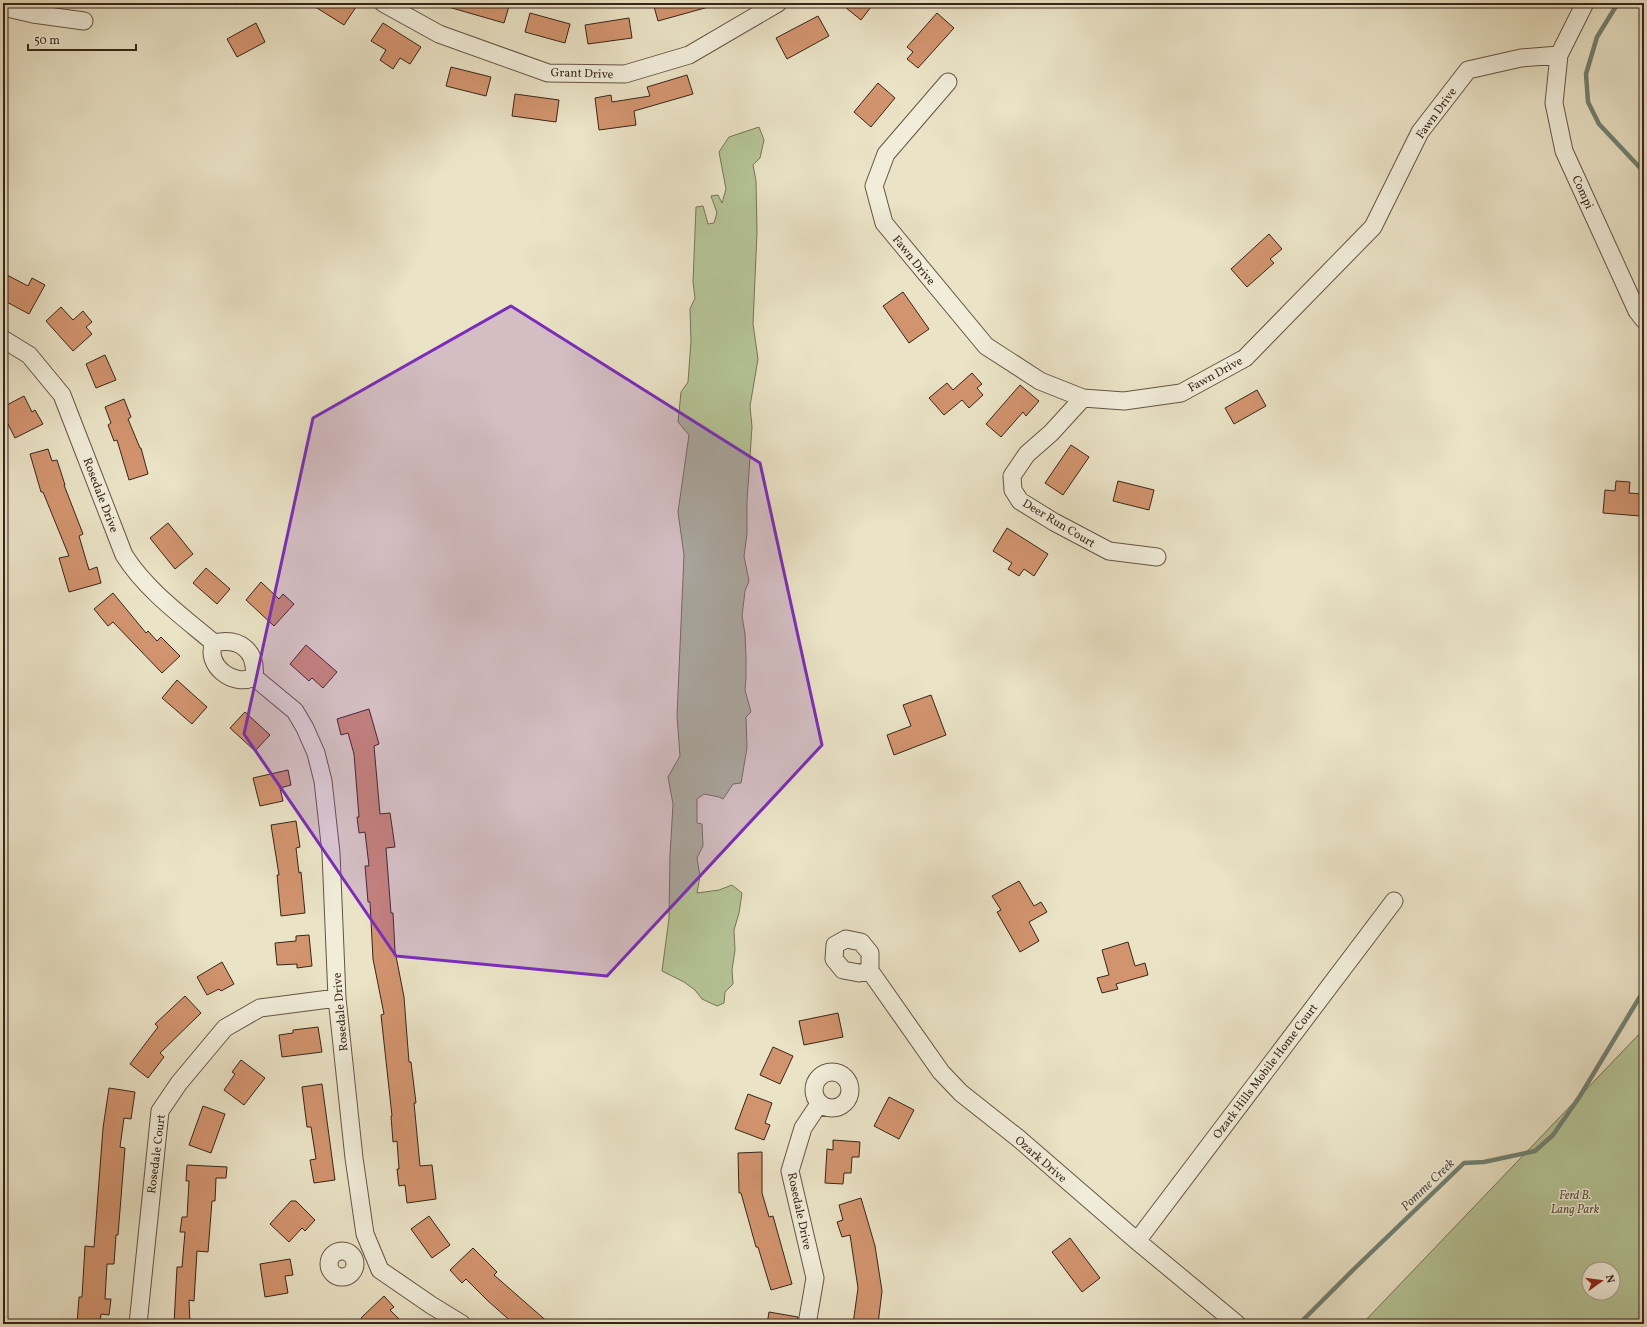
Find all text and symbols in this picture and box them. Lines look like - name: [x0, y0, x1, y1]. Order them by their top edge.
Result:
- scale bar: [28, 26, 136, 52]
- text: 50 m: [34, 33, 60, 49]
- street label: Grant Drive: [550, 65, 614, 83]
- street label: Fawn Drive: [1413, 84, 1461, 143]
- street label: Compi: [1567, 173, 1597, 212]
- street label: Fawn Drive: [888, 232, 938, 289]
- street label: Fawn Drive: [1185, 353, 1246, 396]
- street label: Rosedale Drive: [78, 456, 122, 535]
- street label: Deer Run Court: [1019, 496, 1098, 552]
- street label: Rosedale Drive: [330, 972, 352, 1052]
- street label: Ozark Hills Mobile Home Court: [1210, 1001, 1322, 1143]
- street label: Rosedale Court: [144, 1114, 170, 1195]
- street label: Ozark Drive: [1011, 1133, 1070, 1187]
- water label: Pomme Creek: [1397, 1155, 1459, 1216]
- street label: Rosedale Drive: [783, 1171, 815, 1252]
- park label: Ferd B. Lang Park: [1551, 1188, 1600, 1218]
- north arrow: [1581, 1261, 1621, 1301]
- text: N: [1601, 1273, 1617, 1285]

